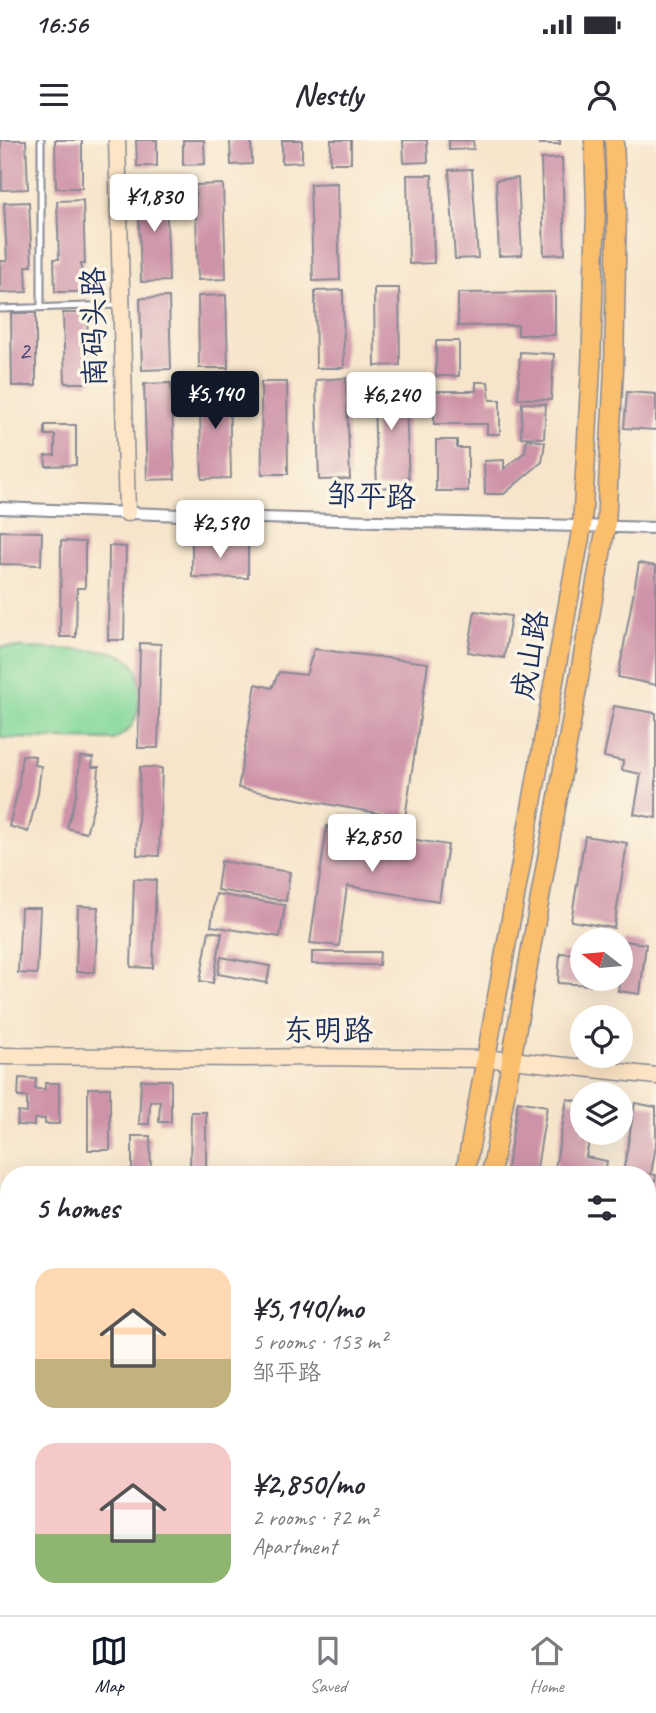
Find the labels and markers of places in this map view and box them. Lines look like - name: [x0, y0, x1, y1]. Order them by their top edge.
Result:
- pin: ¥1,830: [97, 174, 211, 234]
- pin: ¥5,140: [158, 372, 272, 431]
- pin: ¥6,240: [334, 372, 448, 432]
- pin: ¥2,590: [163, 500, 277, 560]
- pin: ¥2,850: [315, 814, 429, 874]

